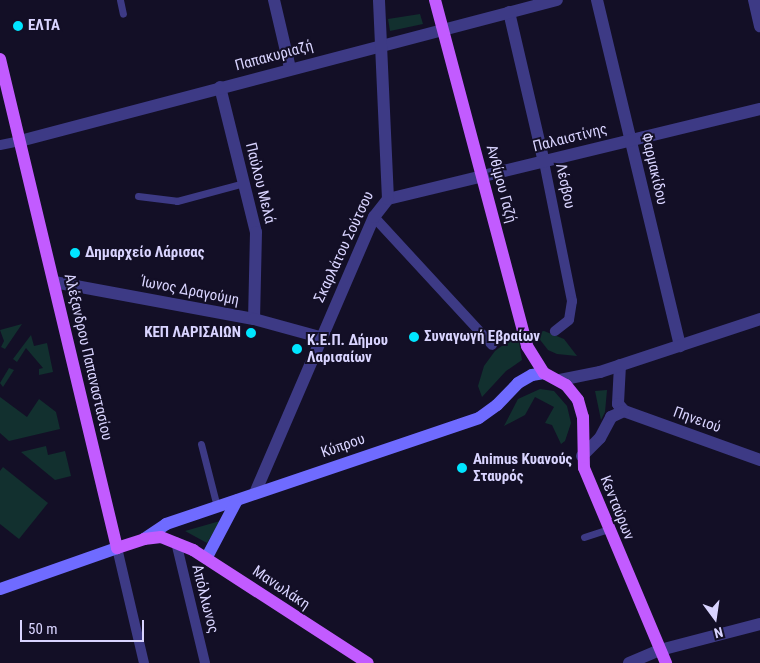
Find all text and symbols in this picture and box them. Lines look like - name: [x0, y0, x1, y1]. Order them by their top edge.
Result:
- place label: ΕΛΤΑ: [28, 17, 60, 35]
- marker: ΕΛΤΑ: [12, 20, 24, 32]
- street label: Παπακυριαζή: [233, 37, 315, 75]
- street label: Παλαιστίνης: [531, 120, 609, 156]
- street label: Φαρμακίδου: [637, 131, 671, 207]
- street label: Παύλου Μελά: [241, 141, 279, 225]
- street label: Ανθίμου Γαζή: [482, 143, 520, 225]
- street label: Λέσβου: [551, 162, 579, 210]
- street label: Σκαρλάτου Σούτσου: [310, 188, 378, 306]
- place label: Δημαρχείο Λάρισας: [85, 244, 204, 262]
- marker: Δημαρχείο Λάρισας: [69, 247, 81, 259]
- street label: Αλέξανδρου Παπαναστασίου: [60, 272, 116, 442]
- street label: Ίωνος Δραγούμη: [139, 273, 241, 309]
- place label: ΚΕΠ ΛΑΡΙΣΑΙΩΝ: [144, 324, 241, 342]
- marker: ΚΕΠ ΛΑΡΙΣΑΙΩΝ: [245, 327, 257, 339]
- place label: Συναγωγή Εβραίων: [424, 328, 540, 346]
- place label: Κ.Ε.Π. Δήμου Λαρισαίων: [307, 331, 388, 366]
- marker: Συναγωγή Εβραίων: [408, 331, 420, 343]
- marker: Κ.Ε.Π. Δήμου Λαρισαίων: [291, 343, 303, 355]
- street label: Πηνειού: [671, 403, 723, 437]
- street label: Κύπρου: [319, 430, 367, 462]
- place label: Animus Κυανούς Σταυρός: [473, 450, 572, 485]
- marker: Animus Κυανούς Σταυρός: [455, 461, 469, 475]
- street label: Κενταύρων: [596, 473, 638, 543]
- street label: Μανωλάκη: [249, 562, 313, 614]
- street label: Απόλλωνος: [188, 563, 222, 635]
- north arrow: [690, 593, 740, 643]
- scale bar: [22, 610, 146, 642]
- text: 50 m: [28, 620, 58, 638]
- text: N: [713, 624, 725, 641]

